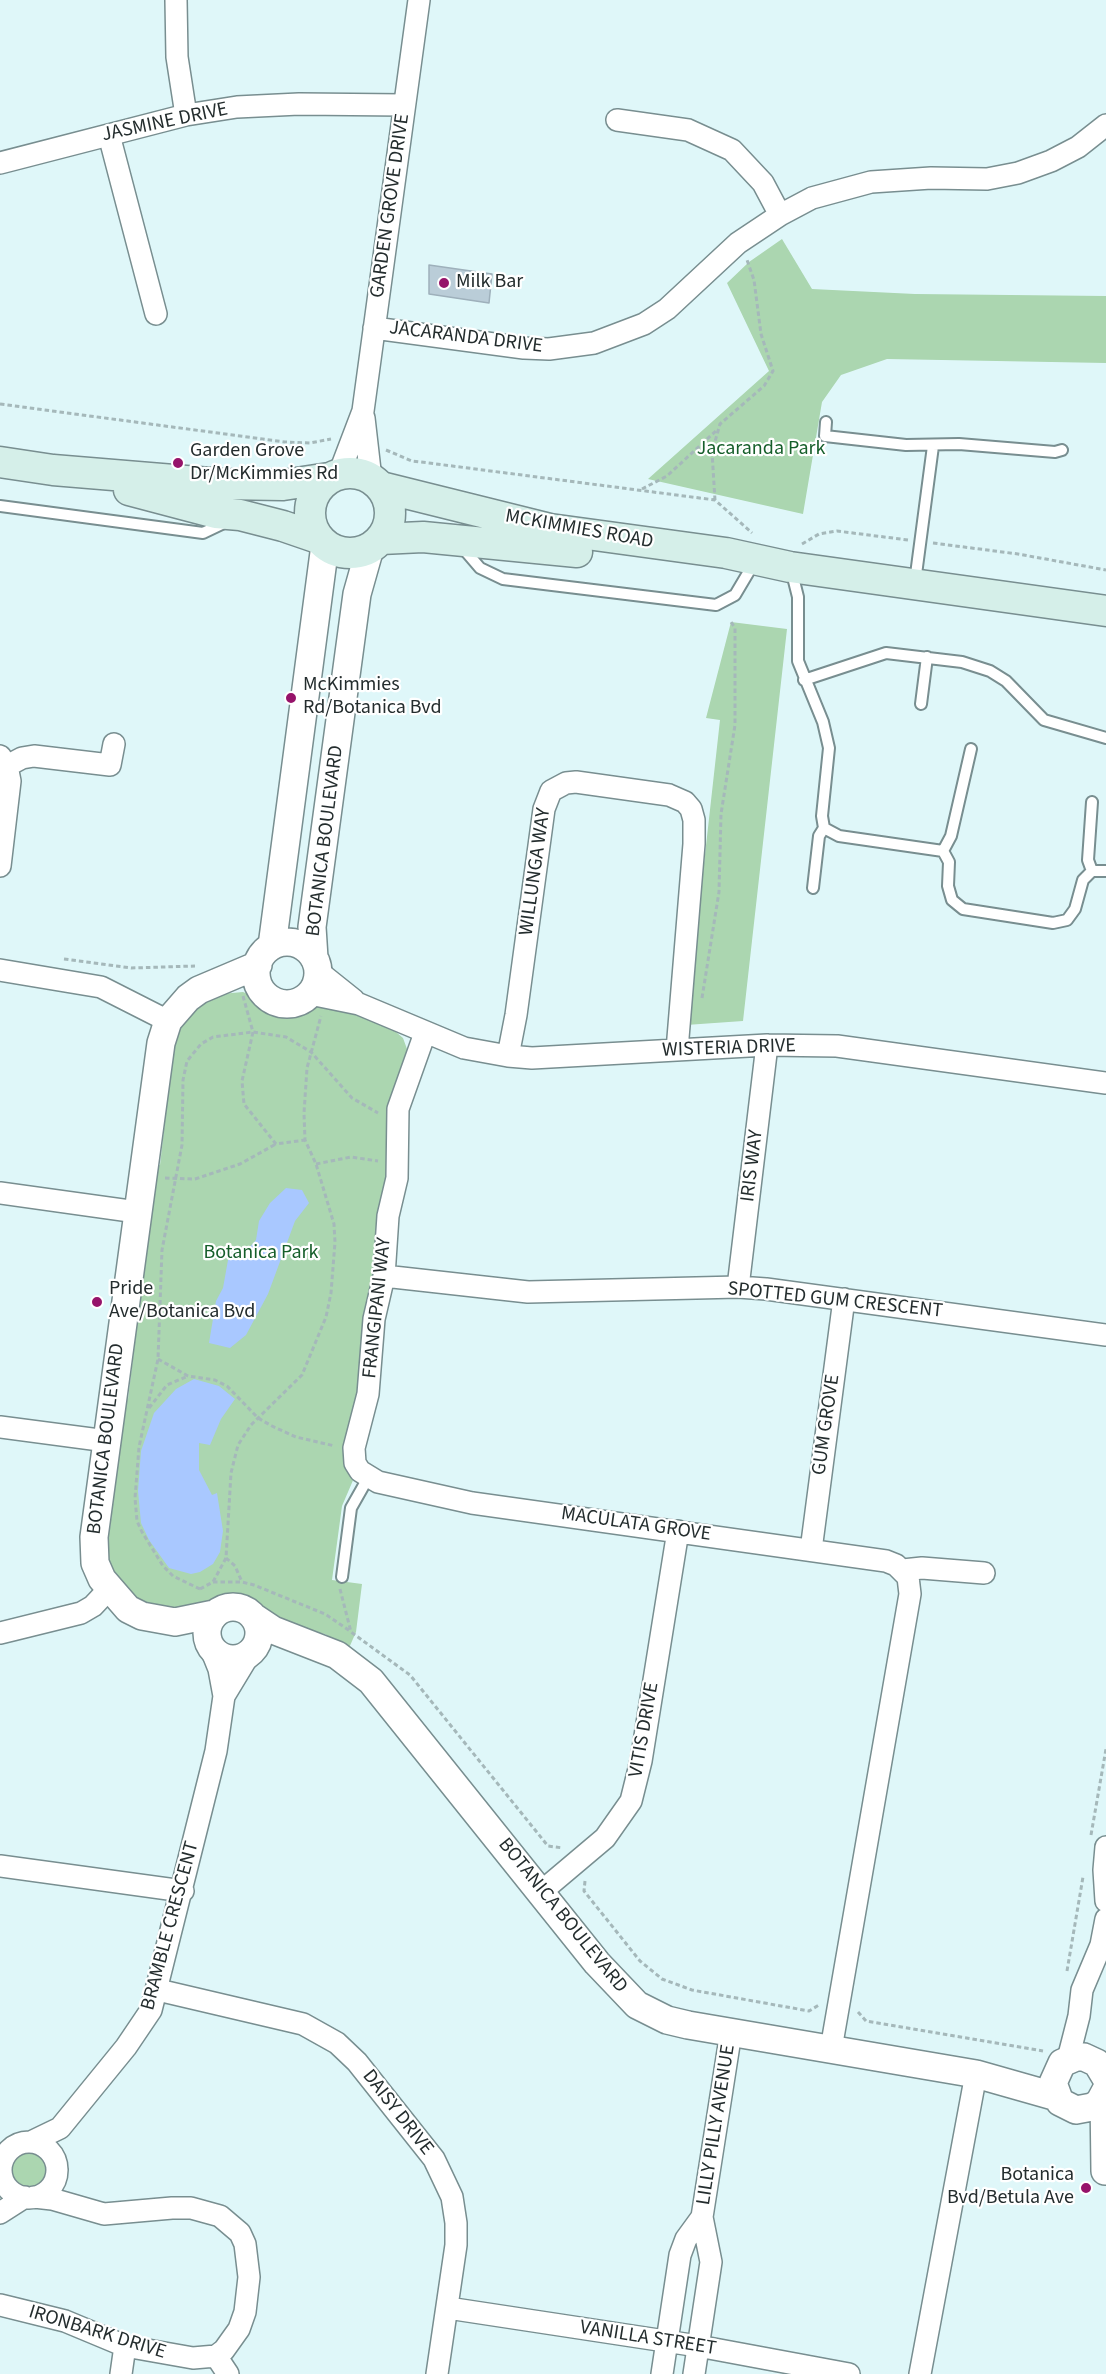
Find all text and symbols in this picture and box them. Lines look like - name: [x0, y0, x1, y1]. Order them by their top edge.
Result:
- street label: JASMINE DRIVE: [100, 98, 230, 148]
- street label: GARDEN GROVE DRIVE: [366, 112, 416, 300]
- place label: Milk Bar: [456, 271, 523, 295]
- marker: Milk Bar: [437, 276, 451, 290]
- street label: JACARANDA DRIVE: [388, 317, 544, 359]
- park label: Jacaranda Park: [697, 438, 825, 462]
- place label: Garden Grove Dr/McKimmies Rd: [190, 440, 338, 487]
- marker: Garden Grove Dr/McKimmies Rd: [171, 456, 185, 470]
- street label: MCKIMMIES ROAD: [503, 505, 655, 555]
- place label: McKimmies Rd/Botanica Bvd: [303, 674, 442, 721]
- marker: McKimmies Rd/Botanica Bvd: [284, 691, 298, 705]
- street label: BOTANICA BOULEVARD: [302, 744, 350, 938]
- street label: WILLUNGA WAY: [515, 807, 557, 937]
- street label: WISTERIA DRIVE: [662, 1035, 796, 1063]
- street label: IRIS WAY: [737, 1129, 769, 1203]
- street label: FRANGIPANI WAY: [359, 1236, 397, 1380]
- park label: Botanica Park: [204, 1242, 318, 1266]
- place label: Pride Ave/Botanica Bvd: [109, 1278, 255, 1325]
- street label: SPOTTED GUM CRESCENT: [726, 1278, 944, 1324]
- marker: Pride Ave/Botanica Bvd: [90, 1295, 104, 1309]
- street label: BOTANICA BOULEVARD: [83, 1342, 131, 1536]
- street label: GUM GROVE: [808, 1373, 846, 1477]
- street label: MACULATA GROVE: [559, 1503, 713, 1547]
- street label: VITIS DRIVE: [625, 1681, 665, 1779]
- street label: BOTANICA BOULEVARD: [492, 1834, 632, 1998]
- street label: BRAMBLE CRESCENT: [137, 1839, 205, 2013]
- street label: LILLY PILLY AVENUE: [692, 2043, 742, 2207]
- street label: DAISY DRIVE: [356, 2065, 438, 2161]
- place label: Botanica Bvd/Betula Ave: [947, 2164, 1074, 2211]
- marker: Botanica Bvd/Betula Ave: [1079, 2181, 1093, 2195]
- street label: IRONBARK DRIVE: [25, 2301, 169, 2365]
- street label: VANILLA STREET: [578, 2316, 718, 2362]

